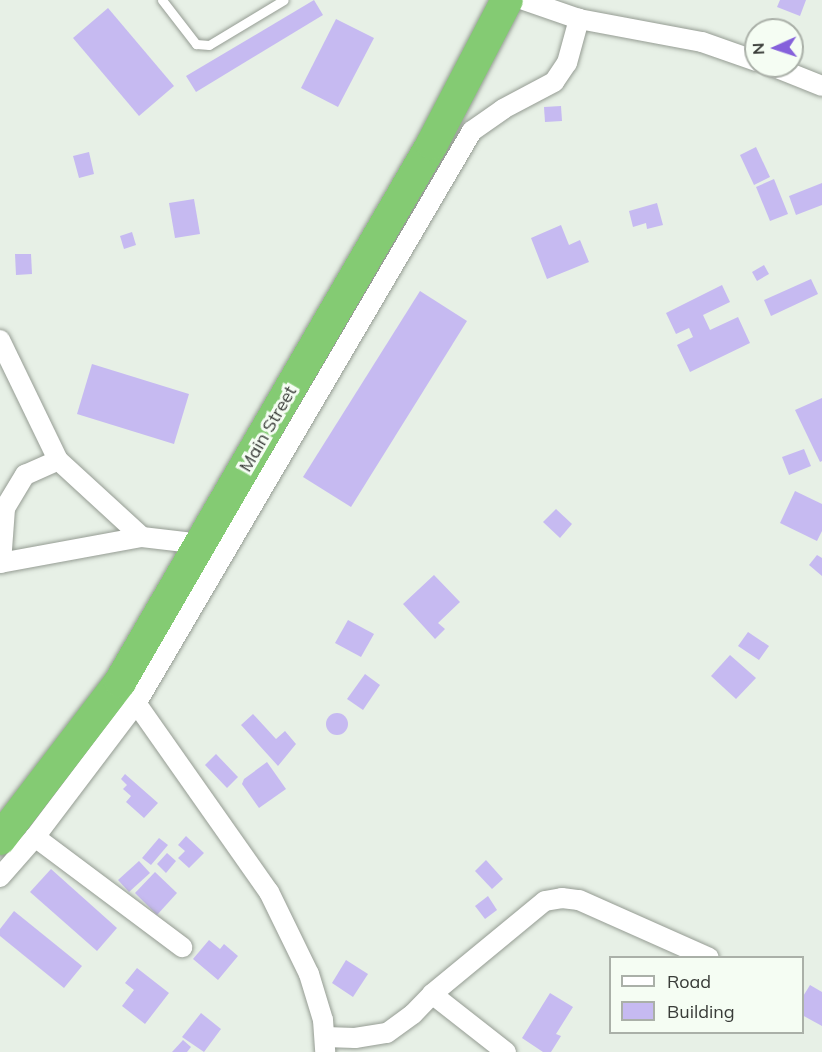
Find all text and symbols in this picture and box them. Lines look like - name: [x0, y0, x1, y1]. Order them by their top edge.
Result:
- north arrow: [744, 18, 804, 78]
- text: N: [748, 42, 768, 55]
- street label: Main Street: [235, 382, 301, 476]
- legend: [609, 956, 804, 1034]
- text: Road: [667, 970, 711, 993]
- text: Building: [667, 1000, 735, 1023]

